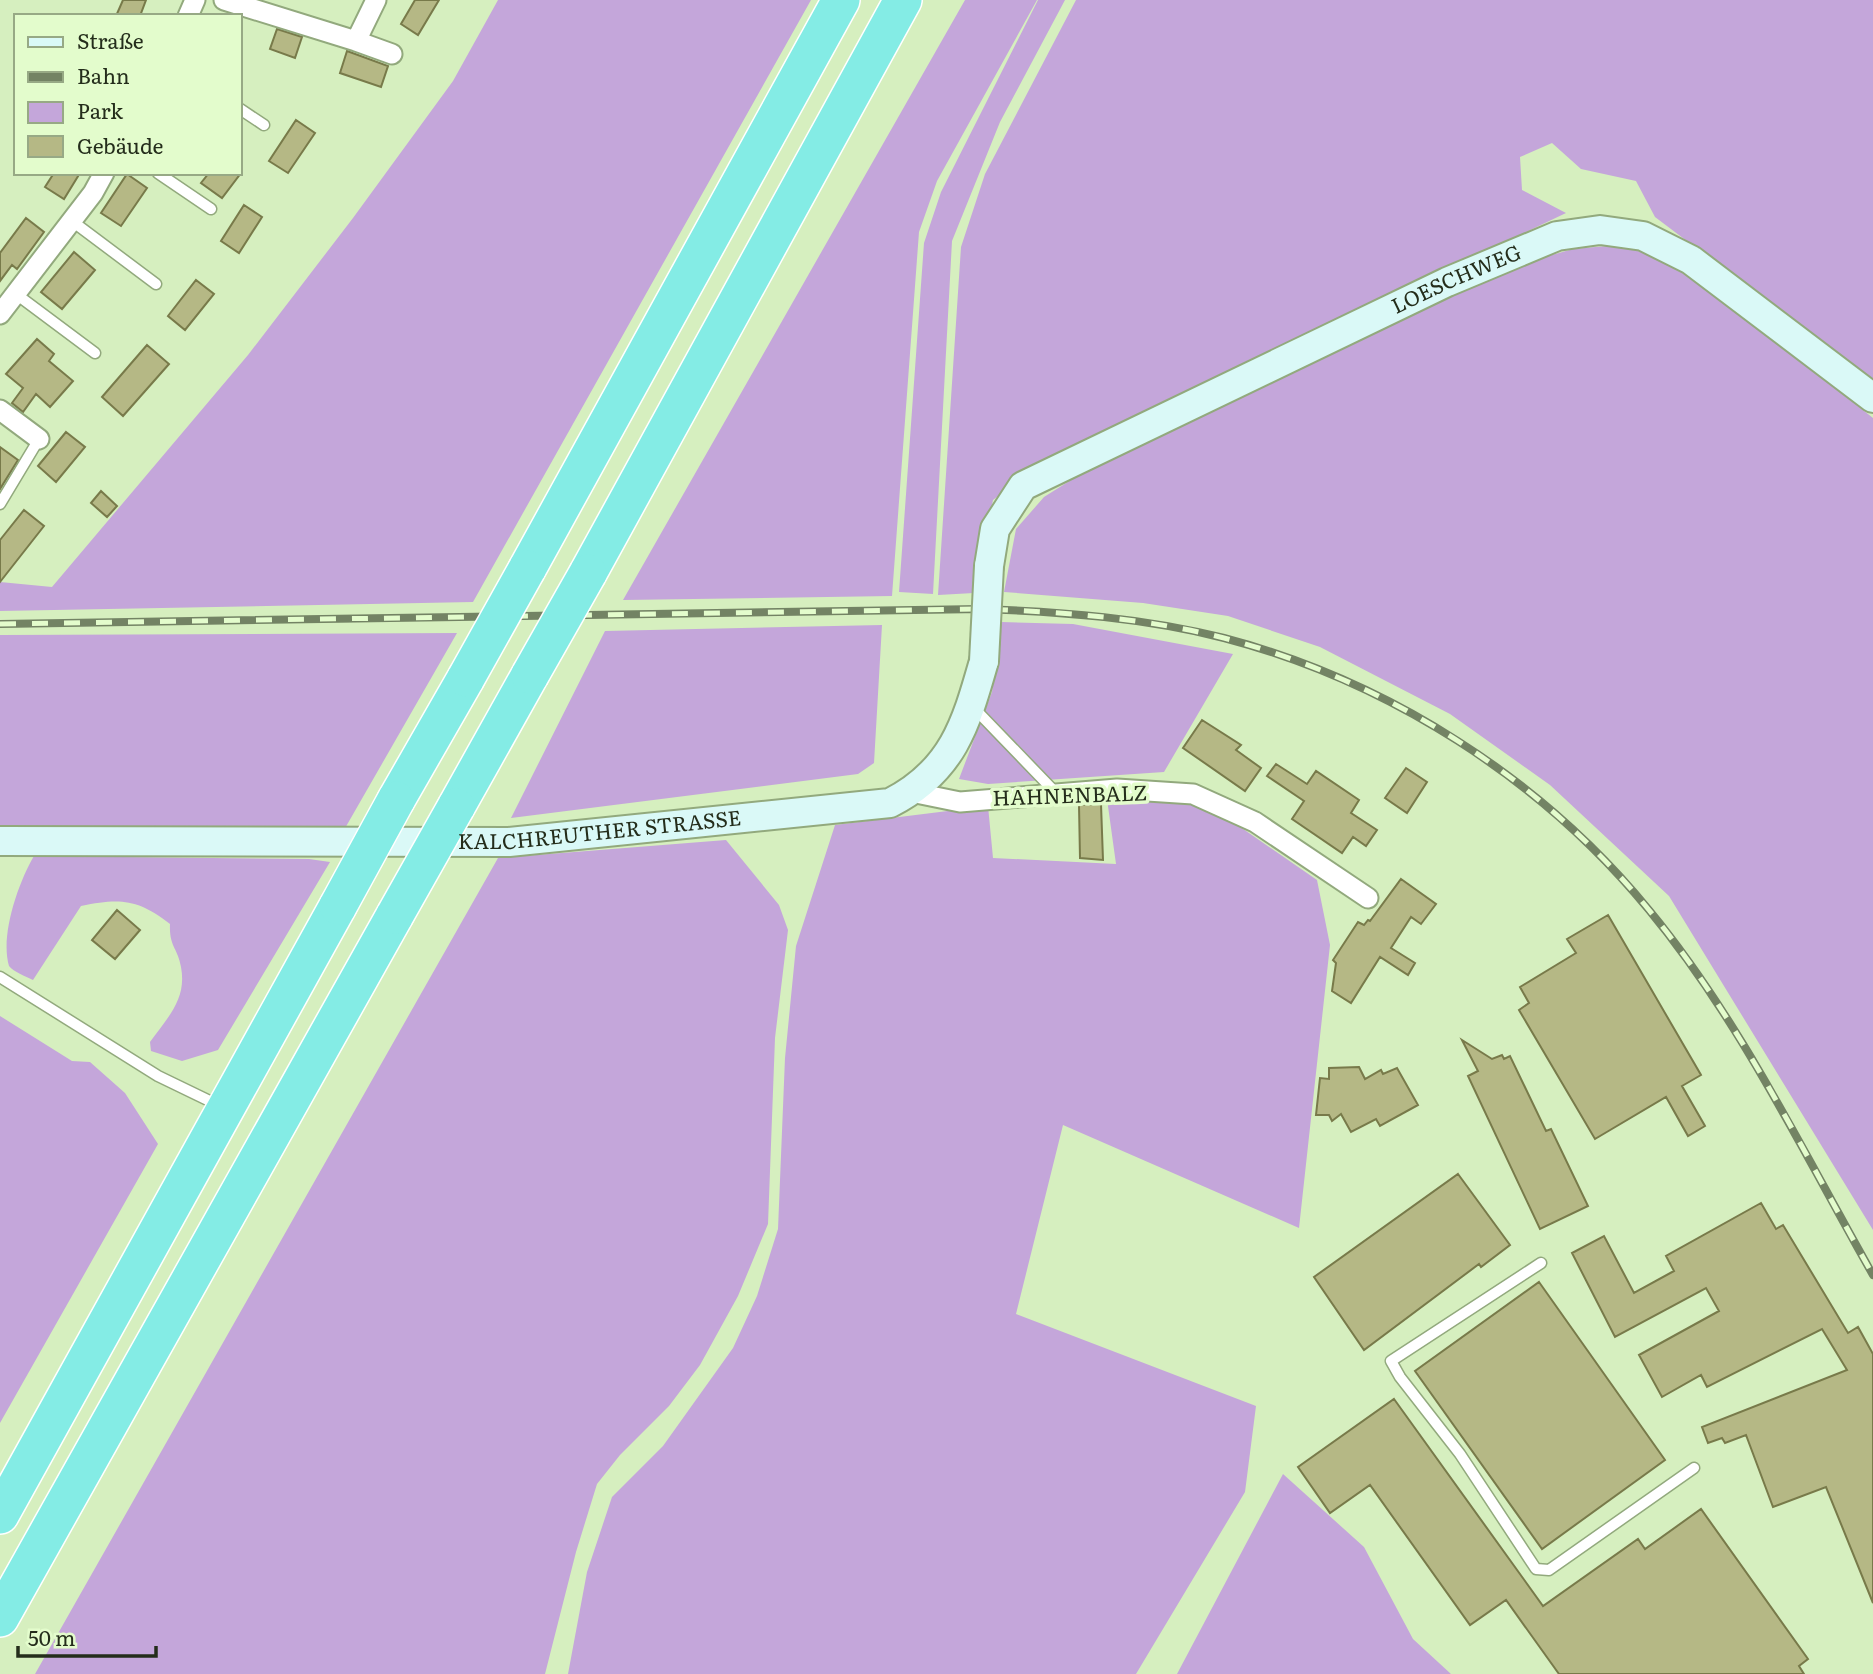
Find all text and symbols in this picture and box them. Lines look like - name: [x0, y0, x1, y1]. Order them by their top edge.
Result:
- legend: [14, 14, 242, 175]
- text: Straße: [77, 24, 144, 55]
- text: Bahn: [77, 59, 130, 90]
- text: Park: [77, 94, 123, 125]
- text: Gebäude: [77, 129, 164, 160]
- street label: LOESCHWEG: [1385, 235, 1525, 320]
- street label: HAHNENBALZ: [992, 775, 1148, 812]
- street label: KALCHREUTHER STRASSE: [458, 800, 742, 856]
- scale bar: [18, 1614, 156, 1658]
- text: 50 m: [28, 1621, 75, 1652]

